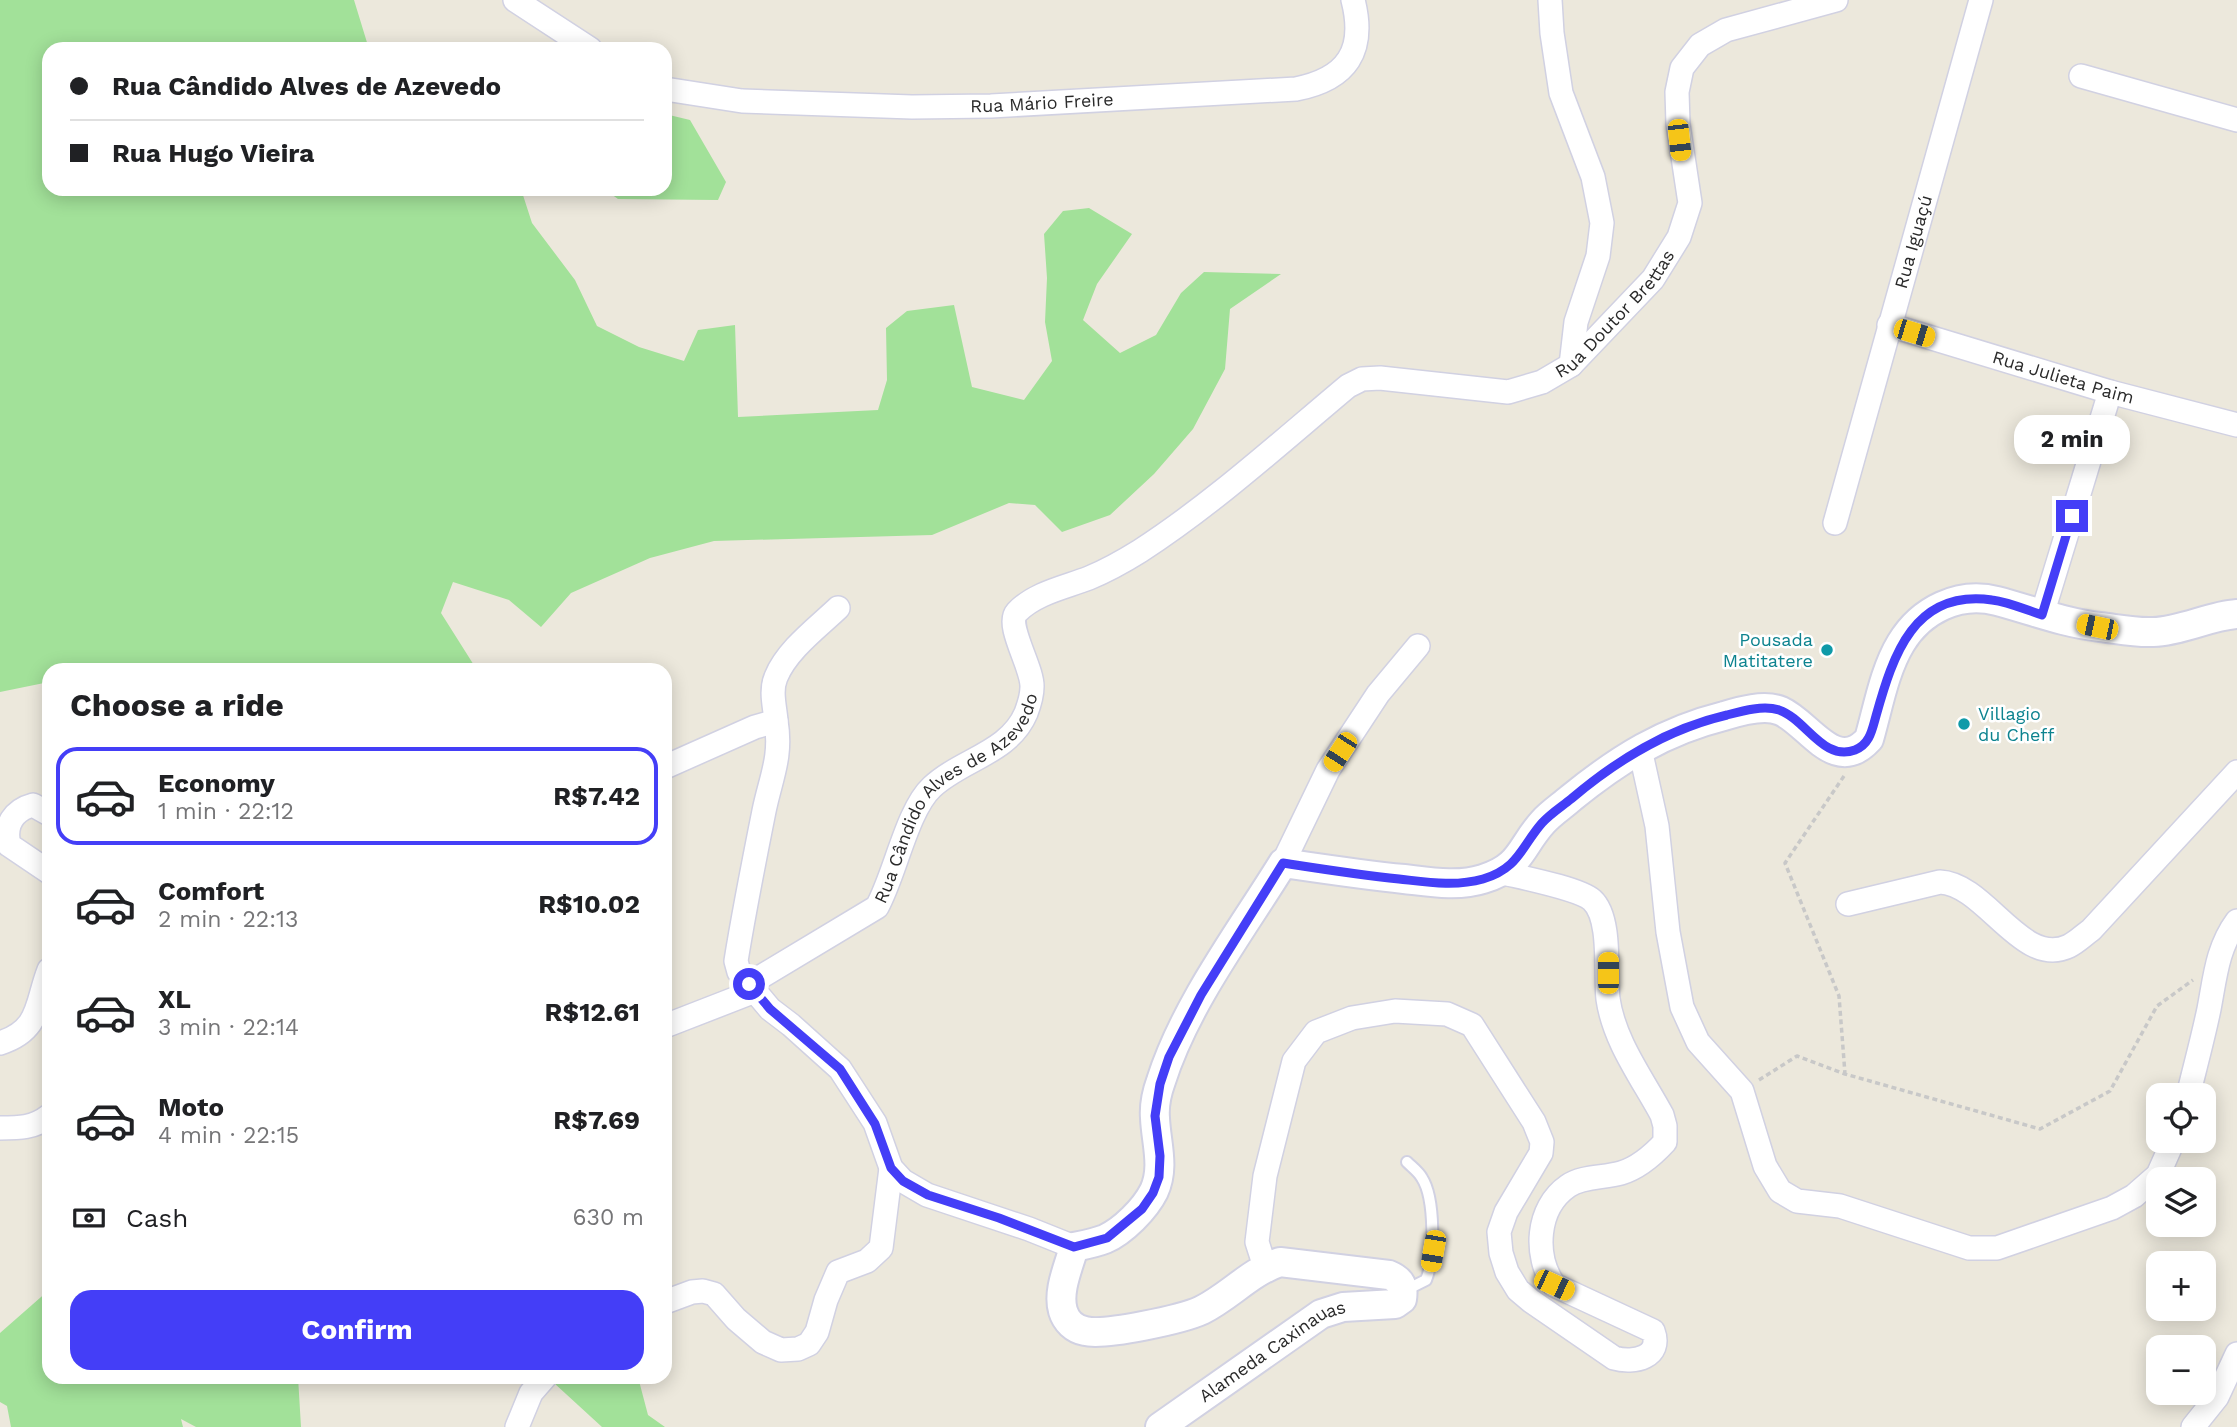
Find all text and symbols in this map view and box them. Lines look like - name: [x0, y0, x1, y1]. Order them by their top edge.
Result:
- text: Rua Cândido Alves de Azevedo: [112, 71, 501, 101]
- street label: Rua Mário Freire: [970, 88, 1114, 116]
- car: [1667, 118, 1692, 162]
- text: Rua Hugo Vieira: [112, 138, 314, 168]
- street label: Rua Iguaçú: [1890, 193, 1936, 291]
- street label: Rua Doutor Brettas: [1551, 246, 1679, 382]
- car: [1891, 317, 1938, 349]
- street label: Rua Julieta Paim: [1990, 346, 2136, 408]
- callout: 2 min: [2014, 414, 2130, 463]
- text: 2 min: [2041, 426, 2103, 453]
- route end: [2056, 500, 2088, 532]
- car: [2075, 612, 2120, 642]
- place label: Pousada Matitatere: [1723, 629, 1813, 671]
- marker: Pousada Matitatere: [1819, 642, 1835, 658]
- text: Choose a ride: [70, 686, 284, 724]
- street label: Rua Cândido Alves de Azevedo: [870, 691, 1041, 906]
- place label: Villagio du Cheff: [1978, 703, 2054, 745]
- marker: Villagio du Cheff: [1956, 716, 1972, 732]
- car: [1320, 729, 1361, 775]
- icon: car: [74, 765, 137, 828]
- text: Economy: [158, 768, 275, 798]
- text: R$7.42: [553, 781, 640, 811]
- text: 1 min · 22:12: [158, 798, 294, 825]
- icon: car: [74, 873, 137, 936]
- text: Comfort: [158, 876, 264, 906]
- text: R$10.02: [538, 889, 640, 919]
- text: 2 min · 22:13: [158, 906, 298, 933]
- car: [1598, 952, 1619, 994]
- route start: [733, 968, 765, 1000]
- icon: car: [74, 981, 137, 1044]
- text: XL: [158, 984, 191, 1014]
- text: R$12.61: [545, 997, 640, 1027]
- text: 3 min · 22:14: [158, 1014, 299, 1041]
- map controls: [2146, 1083, 2216, 1405]
- button: locate: [2146, 1083, 2216, 1153]
- icon: car: [74, 1089, 137, 1152]
- text: Moto: [158, 1092, 224, 1122]
- text: R$7.69: [553, 1105, 640, 1135]
- text: 4 min · 22:15: [158, 1122, 299, 1149]
- button: layers: [2146, 1167, 2216, 1237]
- icon: cash: [70, 1199, 108, 1237]
- text: Cash: [126, 1203, 188, 1233]
- text: 630 m: [573, 1204, 644, 1231]
- car: [1420, 1228, 1447, 1274]
- button: +: [2146, 1251, 2216, 1321]
- car: [1531, 1267, 1578, 1303]
- button: Confirm: [70, 1290, 644, 1370]
- street label: Alameda Caxinauas: [1195, 1296, 1348, 1406]
- button: −: [2146, 1335, 2216, 1405]

